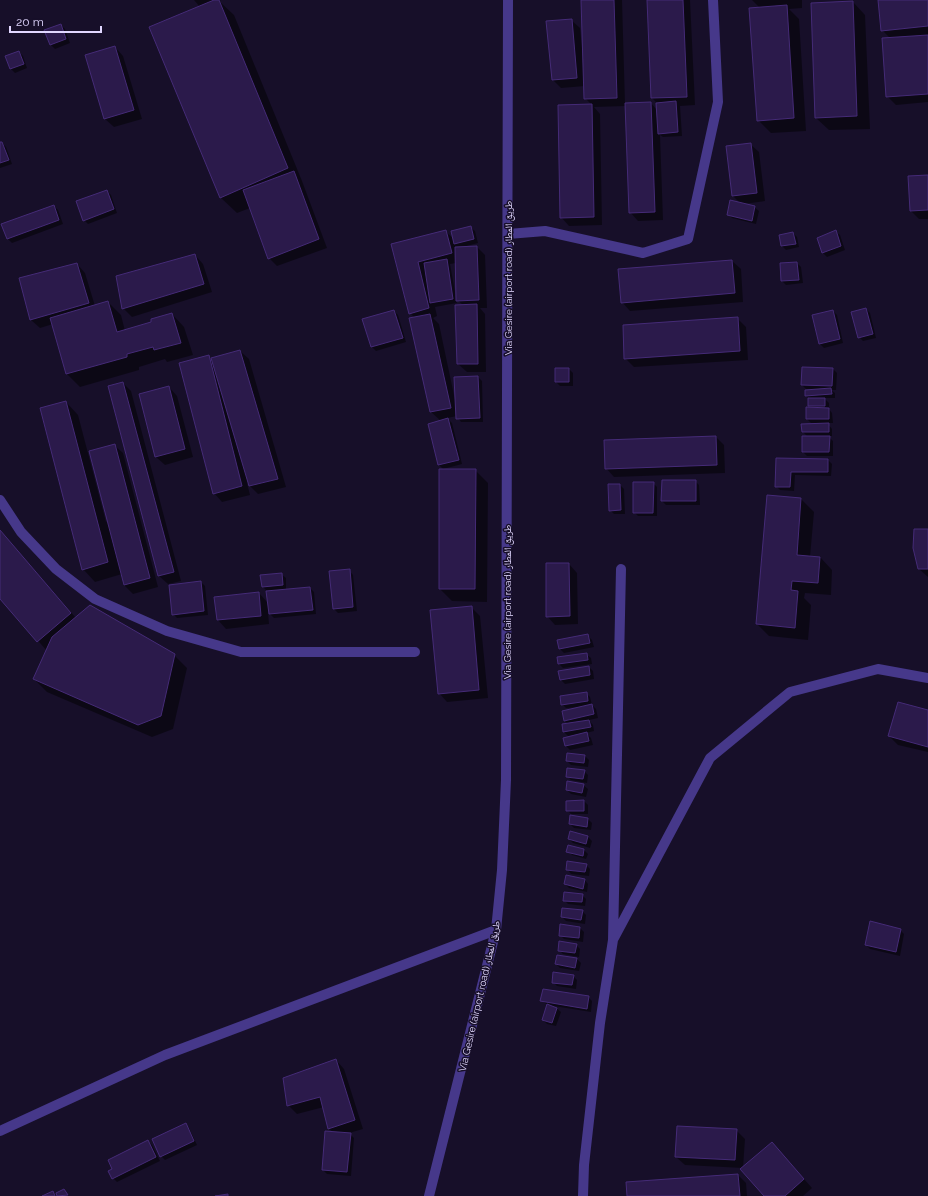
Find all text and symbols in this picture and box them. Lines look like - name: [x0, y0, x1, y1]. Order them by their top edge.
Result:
- scale bar: [10, 8, 101, 34]
- text: 20 m: [16, 15, 44, 29]
- street label: Via Gesire (airport road) طريق المطار: [503, 200, 515, 355]
- street label: Via Gesire (airport road) طريق المطار: [502, 524, 514, 679]
- street label: Via Gesire (airport road) طريق المطار: [457, 919, 503, 1073]

